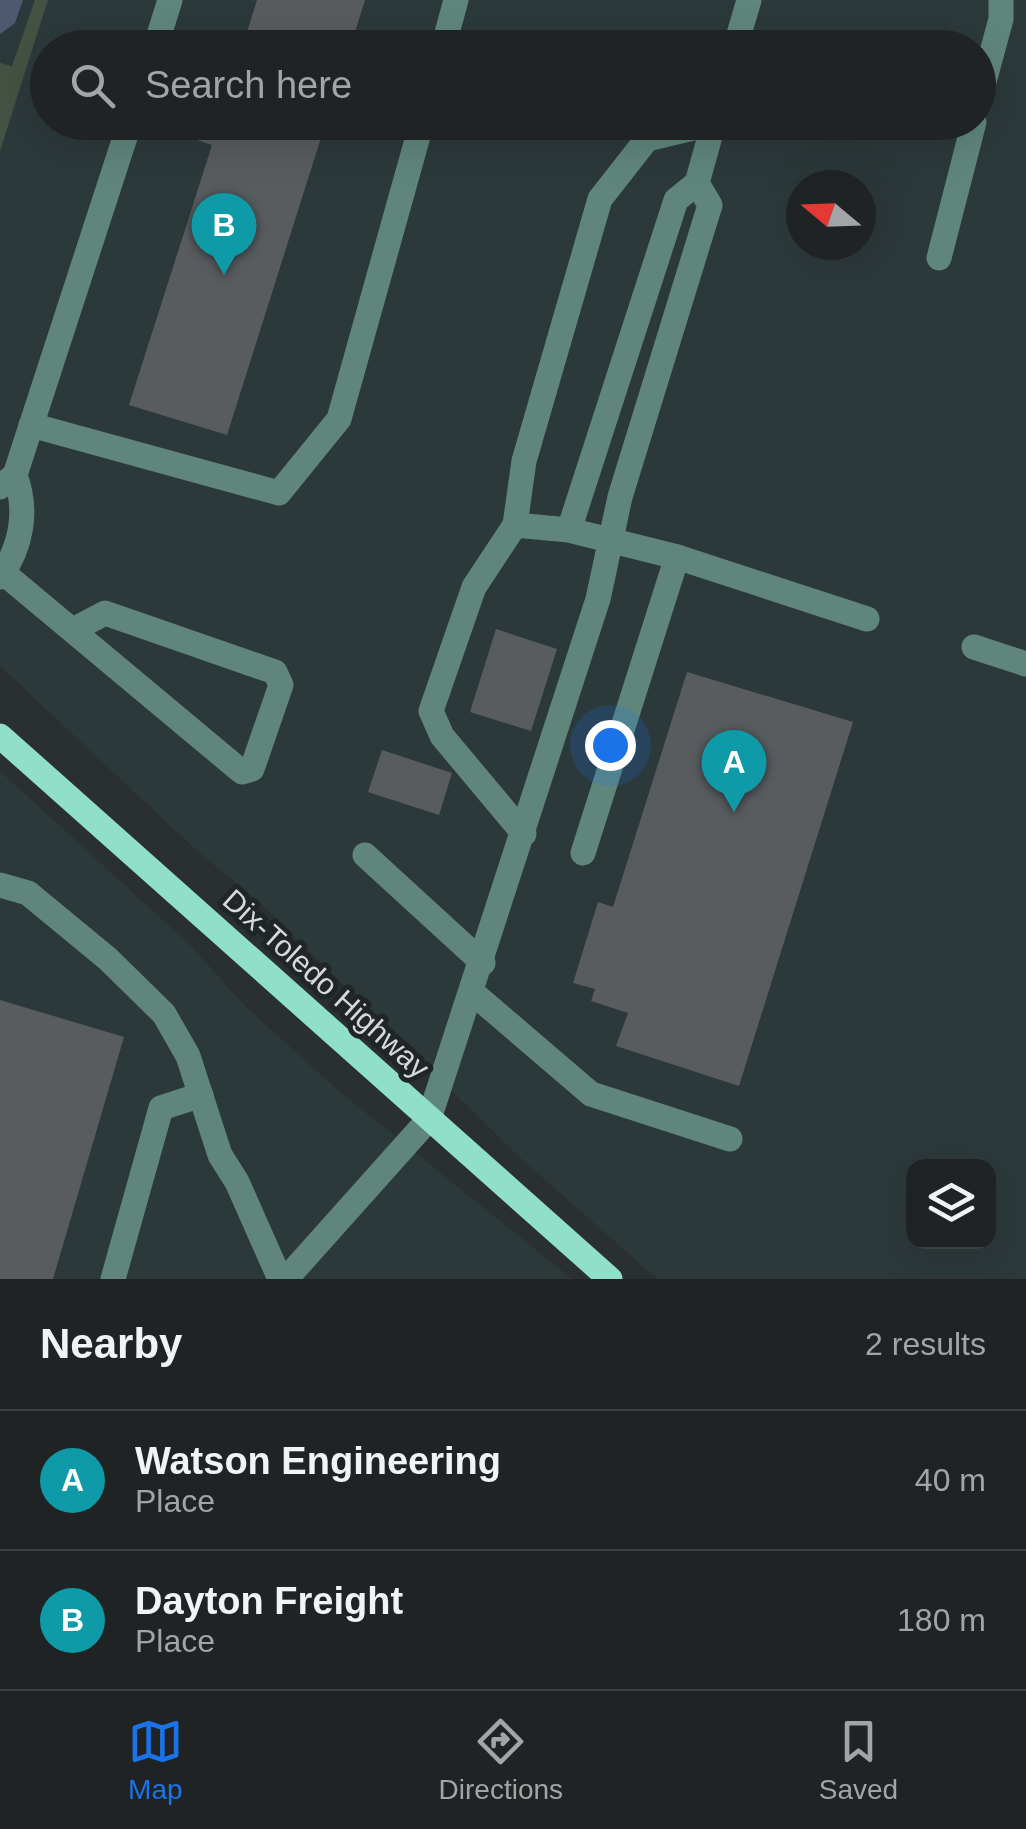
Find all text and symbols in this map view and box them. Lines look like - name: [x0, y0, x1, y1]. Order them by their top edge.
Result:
- search box: [30, 30, 996, 140]
- icon: search: [65, 58, 120, 113]
- text: Search here: [145, 64, 352, 106]
- north arrow: [786, 170, 876, 260]
- pin: B: [192, 192, 256, 275]
- your location: [585, 720, 636, 771]
- pin: A: [702, 730, 766, 812]
- street label: Dix-Toledo Highway: [217, 883, 436, 1085]
- map controls: [906, 1159, 996, 1249]
- button: layers: [906, 1159, 996, 1249]
- text: Nearby: [40, 1320, 182, 1367]
- text: 2 results: [865, 1326, 986, 1362]
- text: Watson Engineering: [135, 1440, 501, 1482]
- text: A: [61, 1462, 84, 1498]
- text: 40 m: [915, 1462, 986, 1498]
- text: Place: [135, 1483, 215, 1519]
- text: Dayton Freight: [135, 1580, 403, 1622]
- text: B: [61, 1602, 84, 1638]
- text: 180 m: [897, 1602, 986, 1638]
- text: Place: [135, 1623, 215, 1659]
- tab: Map: [128, 1714, 183, 1806]
- tab: Directions: [439, 1714, 563, 1806]
- tab: Saved: [819, 1714, 898, 1806]

